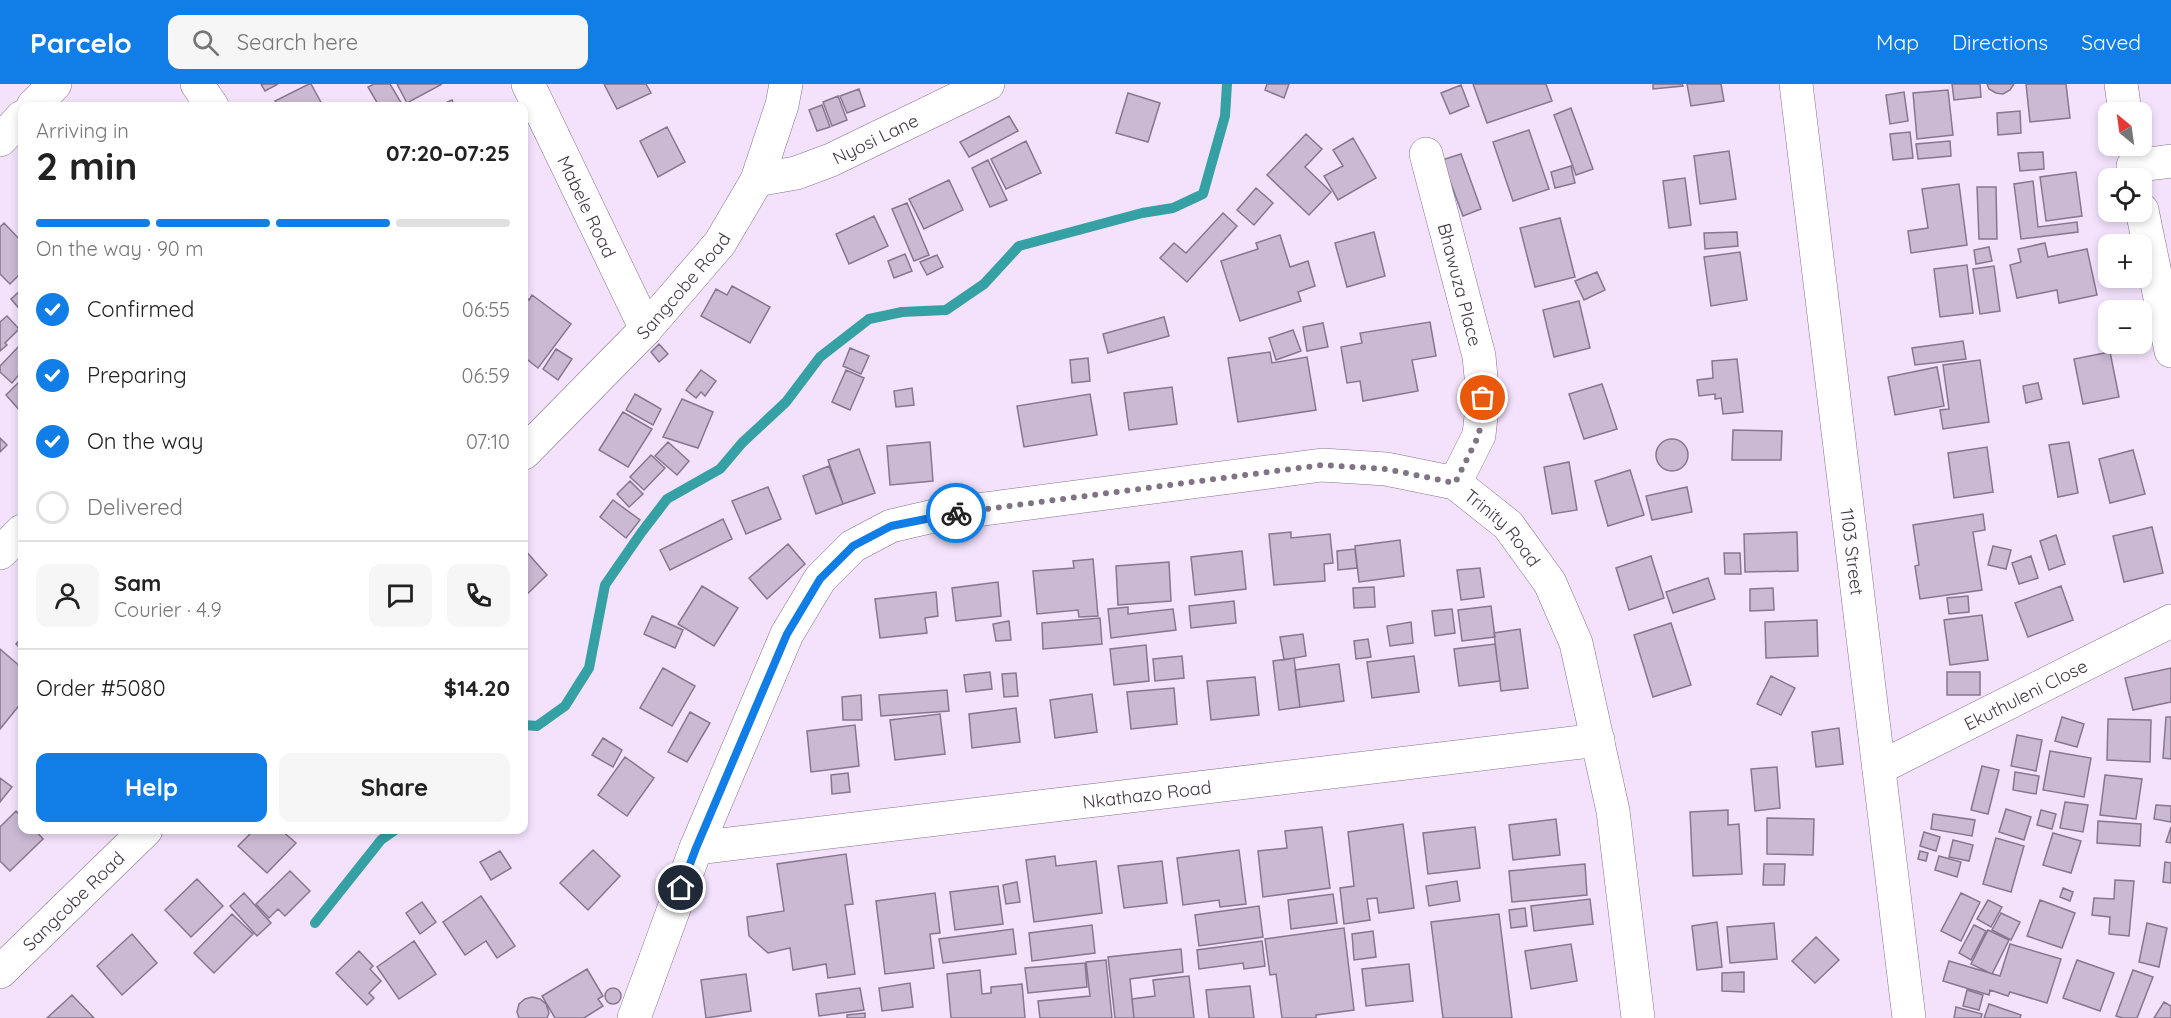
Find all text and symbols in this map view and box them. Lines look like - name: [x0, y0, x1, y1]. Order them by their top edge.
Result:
- search box: [168, 15, 588, 69]
- text: Parcelo: [30, 25, 132, 60]
- icon: search: [189, 26, 222, 59]
- text: Search here: [237, 28, 358, 56]
- text: Map: [1876, 29, 1919, 55]
- text: Directions: [1952, 29, 2048, 55]
- text: Saved: [2081, 29, 2141, 55]
- north arrow: [2098, 102, 2152, 156]
- map controls: [2098, 102, 2152, 354]
- street label: Nyosi Lane: [829, 108, 922, 169]
- text: Arriving in: [36, 118, 129, 143]
- text: 07:20–07:25: [386, 139, 510, 167]
- text: 2 min: [36, 141, 138, 190]
- street label: Mabele Road: [553, 152, 621, 261]
- button: locate: [2098, 168, 2152, 222]
- street label: Bhawuza Place: [1433, 221, 1487, 349]
- street label: Sangcobe Road: [631, 228, 735, 344]
- button: +: [2098, 234, 2152, 288]
- text: On the way · 90 m: [36, 236, 203, 261]
- icon: check: [36, 293, 69, 326]
- text: Confirmed: [87, 295, 194, 323]
- text: 06:55: [462, 297, 510, 322]
- button: −: [2098, 300, 2152, 354]
- icon: check: [36, 359, 69, 392]
- text: Preparing: [87, 361, 187, 389]
- text: 06:59: [462, 363, 510, 388]
- pin: [1457, 372, 1508, 423]
- icon: bag: [1466, 381, 1499, 414]
- icon: check: [36, 425, 69, 458]
- text: On the way: [87, 427, 203, 455]
- text: 07:10: [466, 429, 510, 454]
- courier: [926, 483, 986, 543]
- street label: Trinity Road: [1460, 483, 1546, 571]
- text: Delivered: [87, 493, 183, 521]
- icon: bike: [940, 497, 973, 530]
- street label: 1103 Street: [1836, 507, 1869, 596]
- button: person: [36, 564, 99, 627]
- button: chat: [369, 564, 432, 627]
- button: phone: [447, 564, 510, 627]
- text: Sam: [114, 569, 161, 597]
- text: Courier · 4.9: [114, 597, 222, 622]
- street label: Ekuthuleni Close: [1960, 654, 2091, 735]
- text: Order #5080: [36, 674, 166, 702]
- text: $14.20: [444, 674, 510, 702]
- button: Help: [36, 753, 267, 822]
- button: Share: [279, 753, 510, 822]
- street label: Nkathazo Road: [1081, 775, 1213, 813]
- street label: Sangcobe Road: [17, 846, 129, 956]
- pin: [655, 862, 706, 913]
- icon: home: [664, 871, 697, 904]

